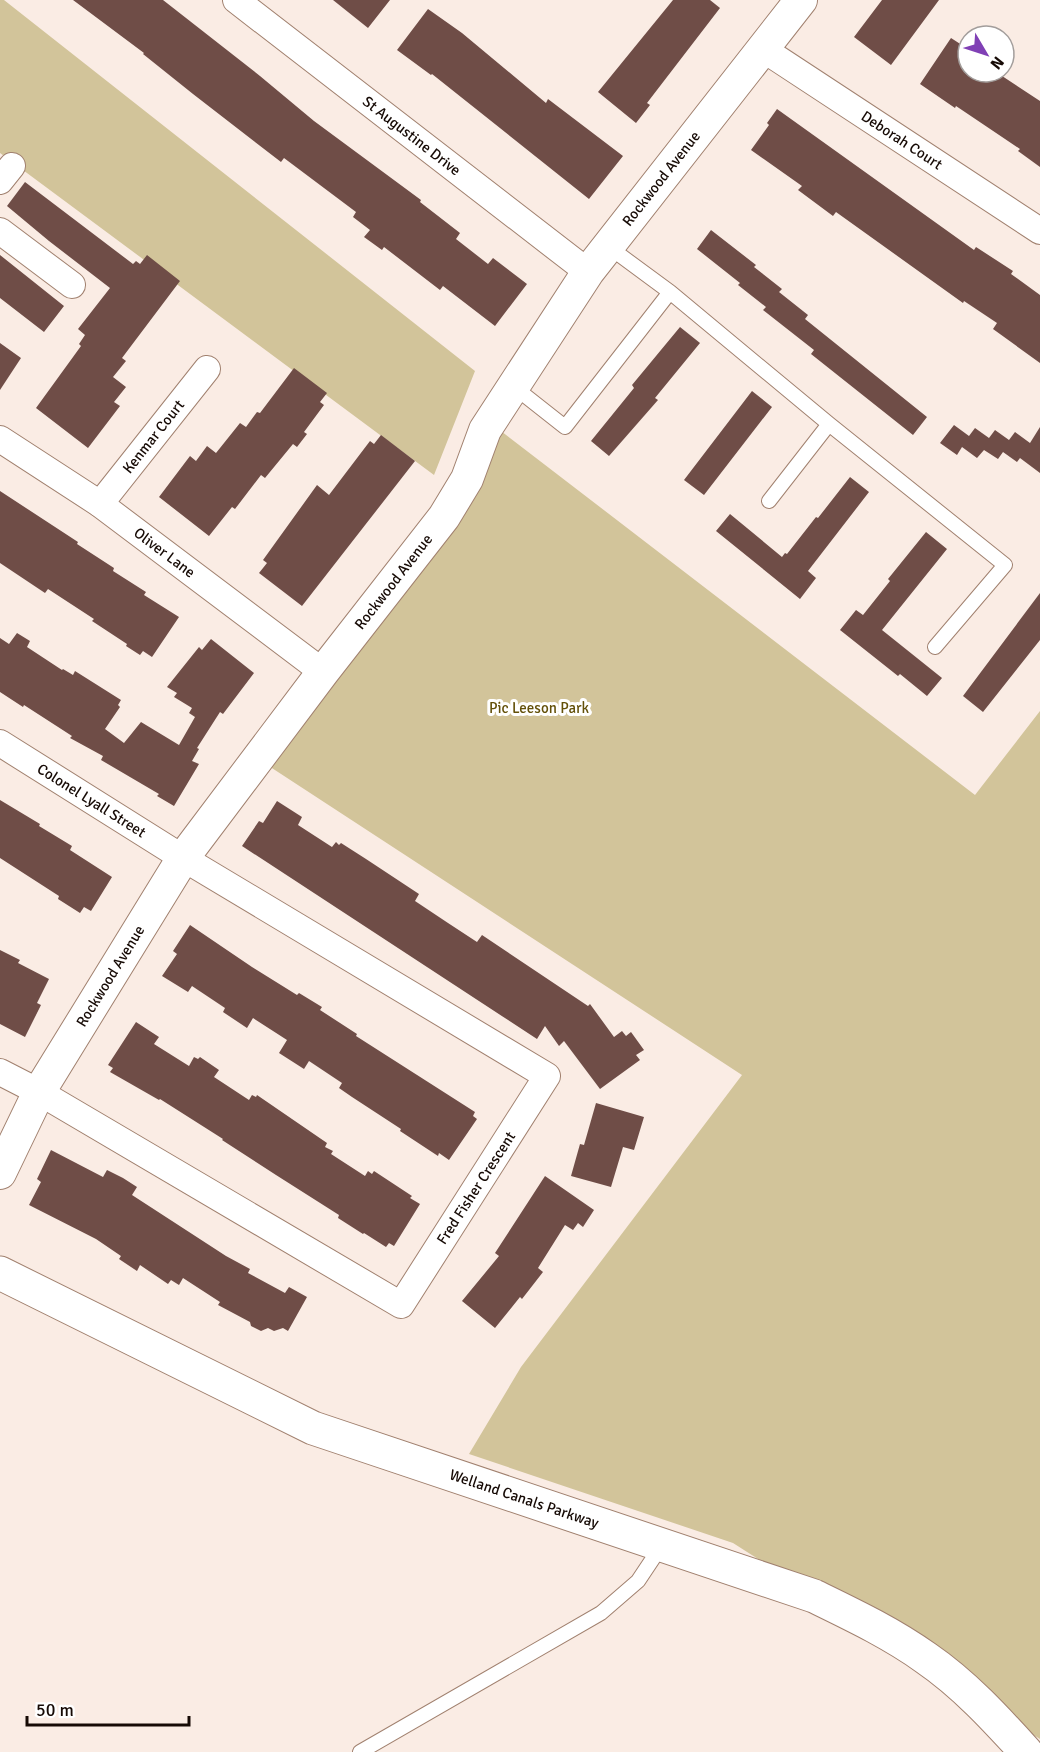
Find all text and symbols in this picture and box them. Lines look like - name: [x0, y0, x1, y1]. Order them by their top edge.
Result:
- north arrow: [956, 24, 1016, 84]
- text: N: [986, 52, 1008, 73]
- street label: St Augustine Drive: [359, 92, 464, 179]
- street label: Deborah Court: [858, 107, 946, 173]
- street label: Rockwood Avenue: [618, 127, 704, 230]
- street label: Kenmar Court: [119, 396, 188, 477]
- street label: Oliver Lane: [130, 524, 199, 581]
- street label: Rockwood Avenue: [351, 531, 436, 633]
- park label: Pic Leeson Park: [489, 699, 590, 717]
- street label: Colonel Lyall Street: [34, 760, 149, 841]
- street label: Rockwood Avenue: [72, 922, 148, 1030]
- street label: Fred Fisher Crescent: [433, 1128, 519, 1248]
- street label: Welland Canals Parkway: [447, 1465, 601, 1532]
- scale bar: [27, 1689, 189, 1727]
- text: 50 m: [36, 1699, 74, 1721]

